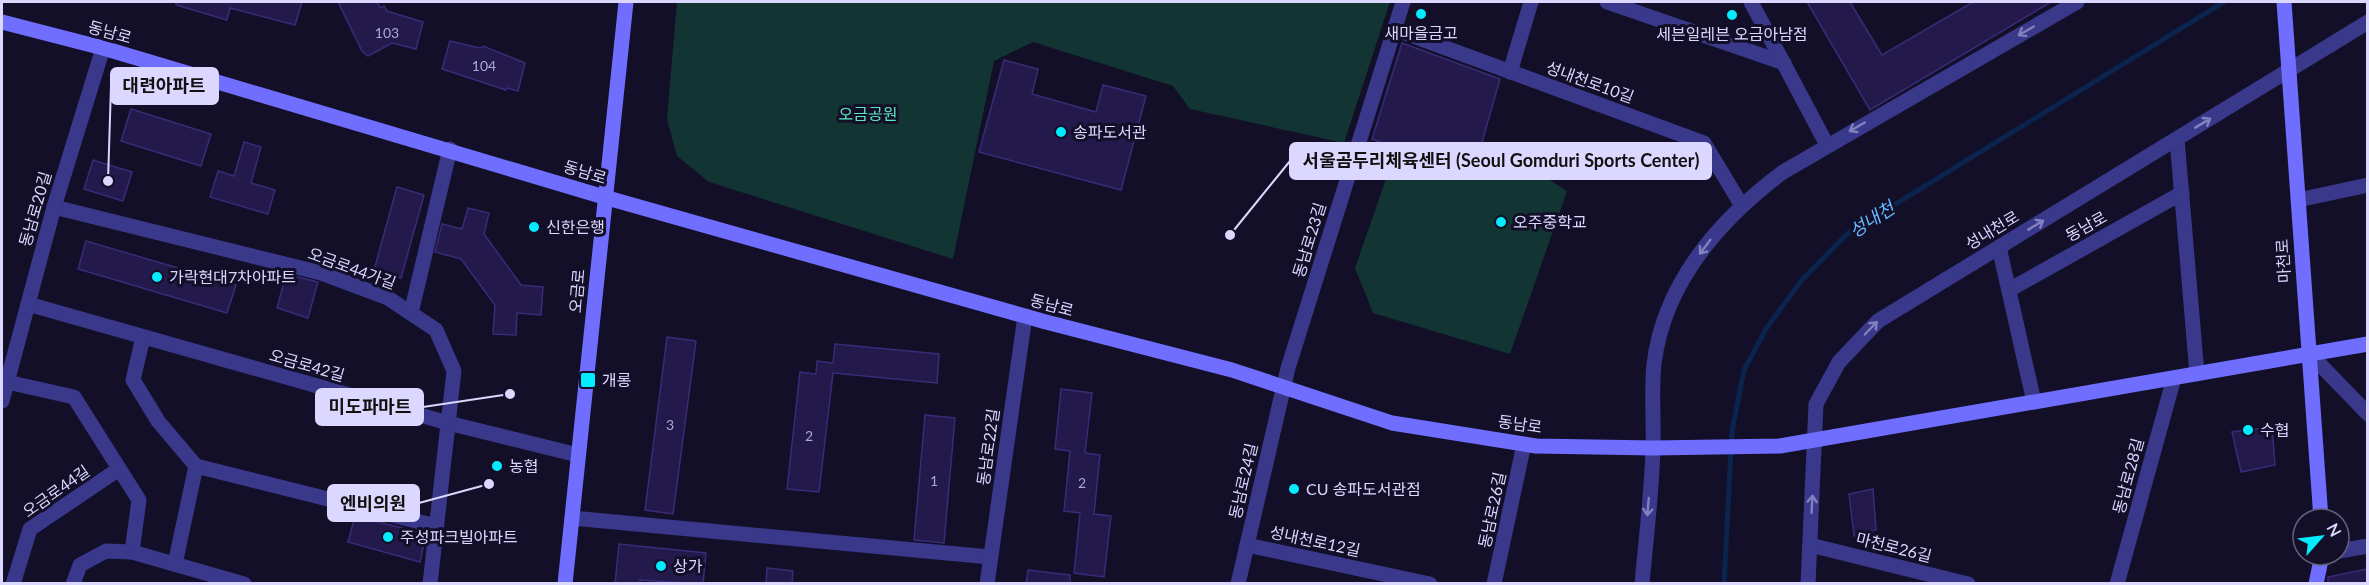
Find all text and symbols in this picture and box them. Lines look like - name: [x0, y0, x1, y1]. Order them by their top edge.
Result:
- marker: 새마을금고: [1414, 7, 1428, 21]
- marker: 세븐일레븐 오금아남점: [1725, 8, 1739, 22]
- street label: 동남로: [86, 16, 134, 47]
- place label: 새마을금고: [1384, 23, 1458, 42]
- house number: 103: [375, 24, 399, 41]
- place label: 세븐일레븐 오금아남점: [1656, 24, 1808, 43]
- one-way arrow: [2018, 25, 2035, 37]
- house number: 104: [472, 57, 496, 74]
- street label: 성내천로10길: [1544, 57, 1637, 106]
- callout: 대련아파트: [111, 68, 218, 104]
- text: 대련아파트: [123, 74, 205, 96]
- park label: 오금공원: [839, 104, 897, 123]
- one-way arrow: [2194, 117, 2211, 129]
- place label: 송파도서관: [1073, 122, 1147, 141]
- one-way arrow: [1849, 122, 1866, 134]
- marker: 송파도서관: [1054, 125, 1068, 139]
- callout: 서울곰두리체육센터 (Seoul Gomduri Sports Center): [1290, 143, 1711, 179]
- text: 서울곰두리체육센터 (Seoul Gomduri Sports Center): [1303, 149, 1699, 171]
- street label: 동남로: [561, 156, 609, 187]
- street label: 동남로20길: [15, 169, 54, 249]
- water label: 성내천: [1845, 195, 1900, 242]
- street label: 동남로23길: [1288, 200, 1329, 280]
- street label: 성내천로: [1962, 206, 2022, 253]
- street label: 동남로: [2062, 206, 2110, 245]
- place label: 오주중학교: [1513, 212, 1587, 231]
- marker: 오주중학교: [1494, 215, 1508, 229]
- place label: 신한은행: [546, 217, 605, 236]
- one-way arrow: [2027, 218, 2044, 230]
- marker: 신한은행: [527, 220, 541, 234]
- one-way arrow: [1698, 238, 1711, 254]
- street label: 마천로: [2272, 238, 2293, 284]
- street label: 오금로44가길: [306, 243, 399, 292]
- place label: 가락현대7차아파트: [169, 267, 296, 286]
- street label: 오금로: [565, 268, 588, 314]
- marker: 가락현대7차아파트: [150, 270, 164, 284]
- street label: 동남로: [1028, 290, 1076, 319]
- one-way arrow: [1864, 321, 1879, 336]
- street label: 오금로42길: [267, 345, 347, 384]
- place label: 개롱: [602, 370, 631, 389]
- marker: 개롱: [579, 371, 597, 389]
- callout: 미도파마트: [316, 389, 423, 425]
- text: 미도파마트: [329, 395, 411, 417]
- street label: 동남로22길: [973, 407, 1002, 487]
- street label: 동남로: [1497, 411, 1544, 436]
- house number: 3: [666, 416, 674, 433]
- place label: 수협: [2260, 420, 2289, 439]
- marker: 수협: [2241, 423, 2255, 437]
- house number: 2: [805, 427, 813, 444]
- street label: 동남로28길: [2108, 436, 2147, 516]
- street label: 동남로24길: [1225, 441, 1260, 521]
- place label: 농협: [509, 456, 538, 475]
- marker: 농협: [490, 459, 504, 473]
- street label: 오금로44길: [19, 461, 93, 521]
- street label: 동남로26길: [1474, 470, 1509, 550]
- house number: 1: [930, 472, 938, 489]
- house number: 2: [1078, 474, 1086, 491]
- place label: CU 송파도서관점: [1306, 479, 1421, 498]
- marker: CU 송파도서관점: [1287, 482, 1301, 496]
- callout: 엔비의원: [328, 485, 419, 521]
- text: 엔비의원: [340, 492, 406, 514]
- one-way arrow: [1807, 495, 1818, 515]
- one-way arrow: [1642, 496, 1653, 516]
- north arrow: [2291, 507, 2351, 567]
- text: N: [2323, 520, 2346, 540]
- street label: 성내천로12길: [1268, 522, 1362, 559]
- place label: 주성파크빌아파트: [400, 527, 518, 546]
- street label: 마천로26길: [1854, 528, 1934, 565]
- marker: 주성파크빌아파트: [381, 530, 395, 544]
- place label: 상가: [673, 556, 703, 575]
- marker: 상가: [654, 559, 668, 573]

